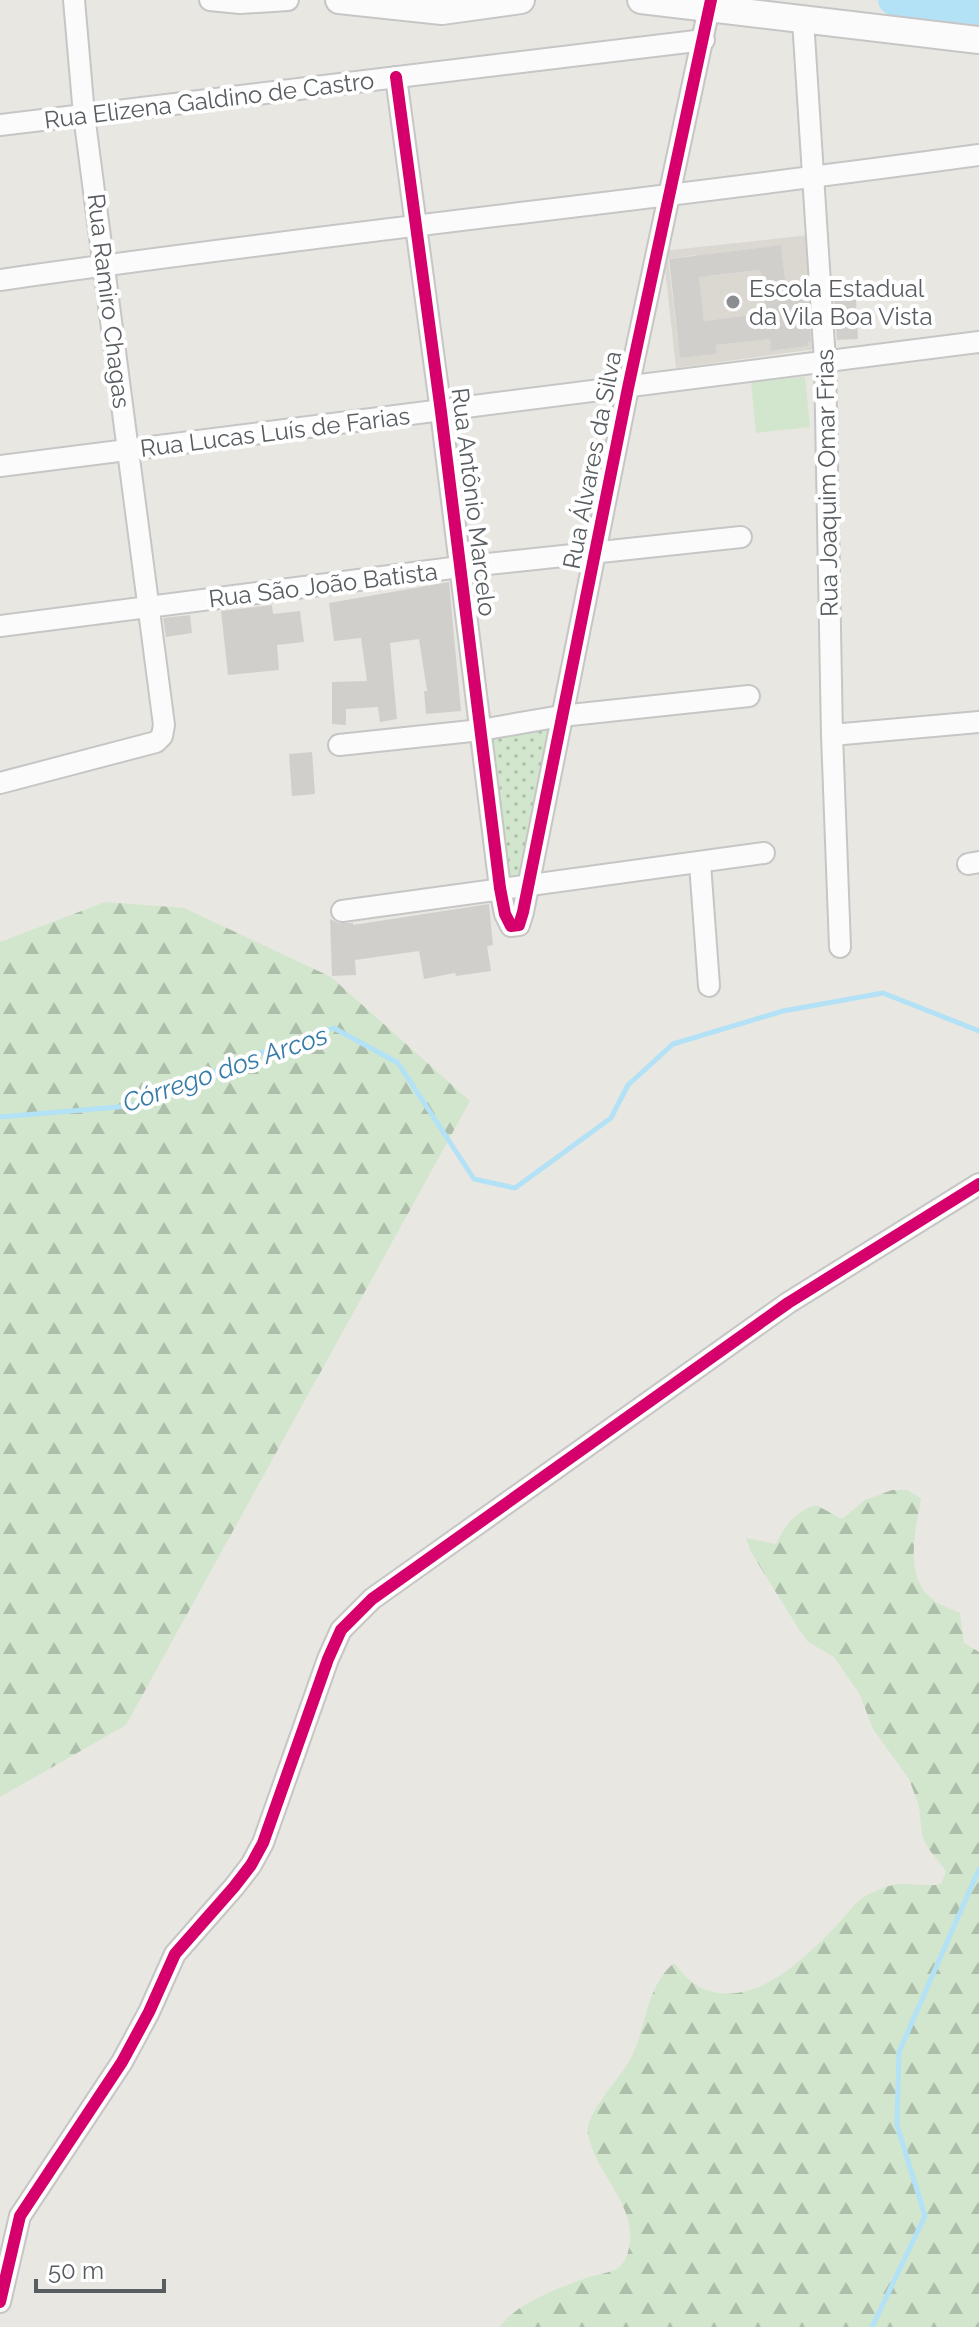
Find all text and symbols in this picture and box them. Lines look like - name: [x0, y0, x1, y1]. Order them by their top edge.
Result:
- street label: Rua Elizena Galdino de Castro: [42, 65, 376, 135]
- street label: Rua Ramiro Chagas: [81, 192, 137, 410]
- place label: Escola Estadual da Vila Boa Vista: [749, 274, 932, 331]
- marker: Escola Estadual da Vila Boa Vista: [724, 293, 742, 311]
- street label: Rua Álvares da Silva: [557, 349, 627, 571]
- street label: Rua Joaquim Omar Frias: [810, 349, 844, 617]
- street label: Rua Antônio Marcelo: [446, 386, 502, 618]
- street label: Rua Lucas Luís de Farias: [139, 401, 411, 463]
- street label: Rua São João Batista: [207, 557, 439, 613]
- water label: Córrego dos Arcos: [119, 1020, 331, 1118]
- scale bar: [36, 2243, 164, 2293]
- text: 50 m: [48, 2256, 104, 2285]

